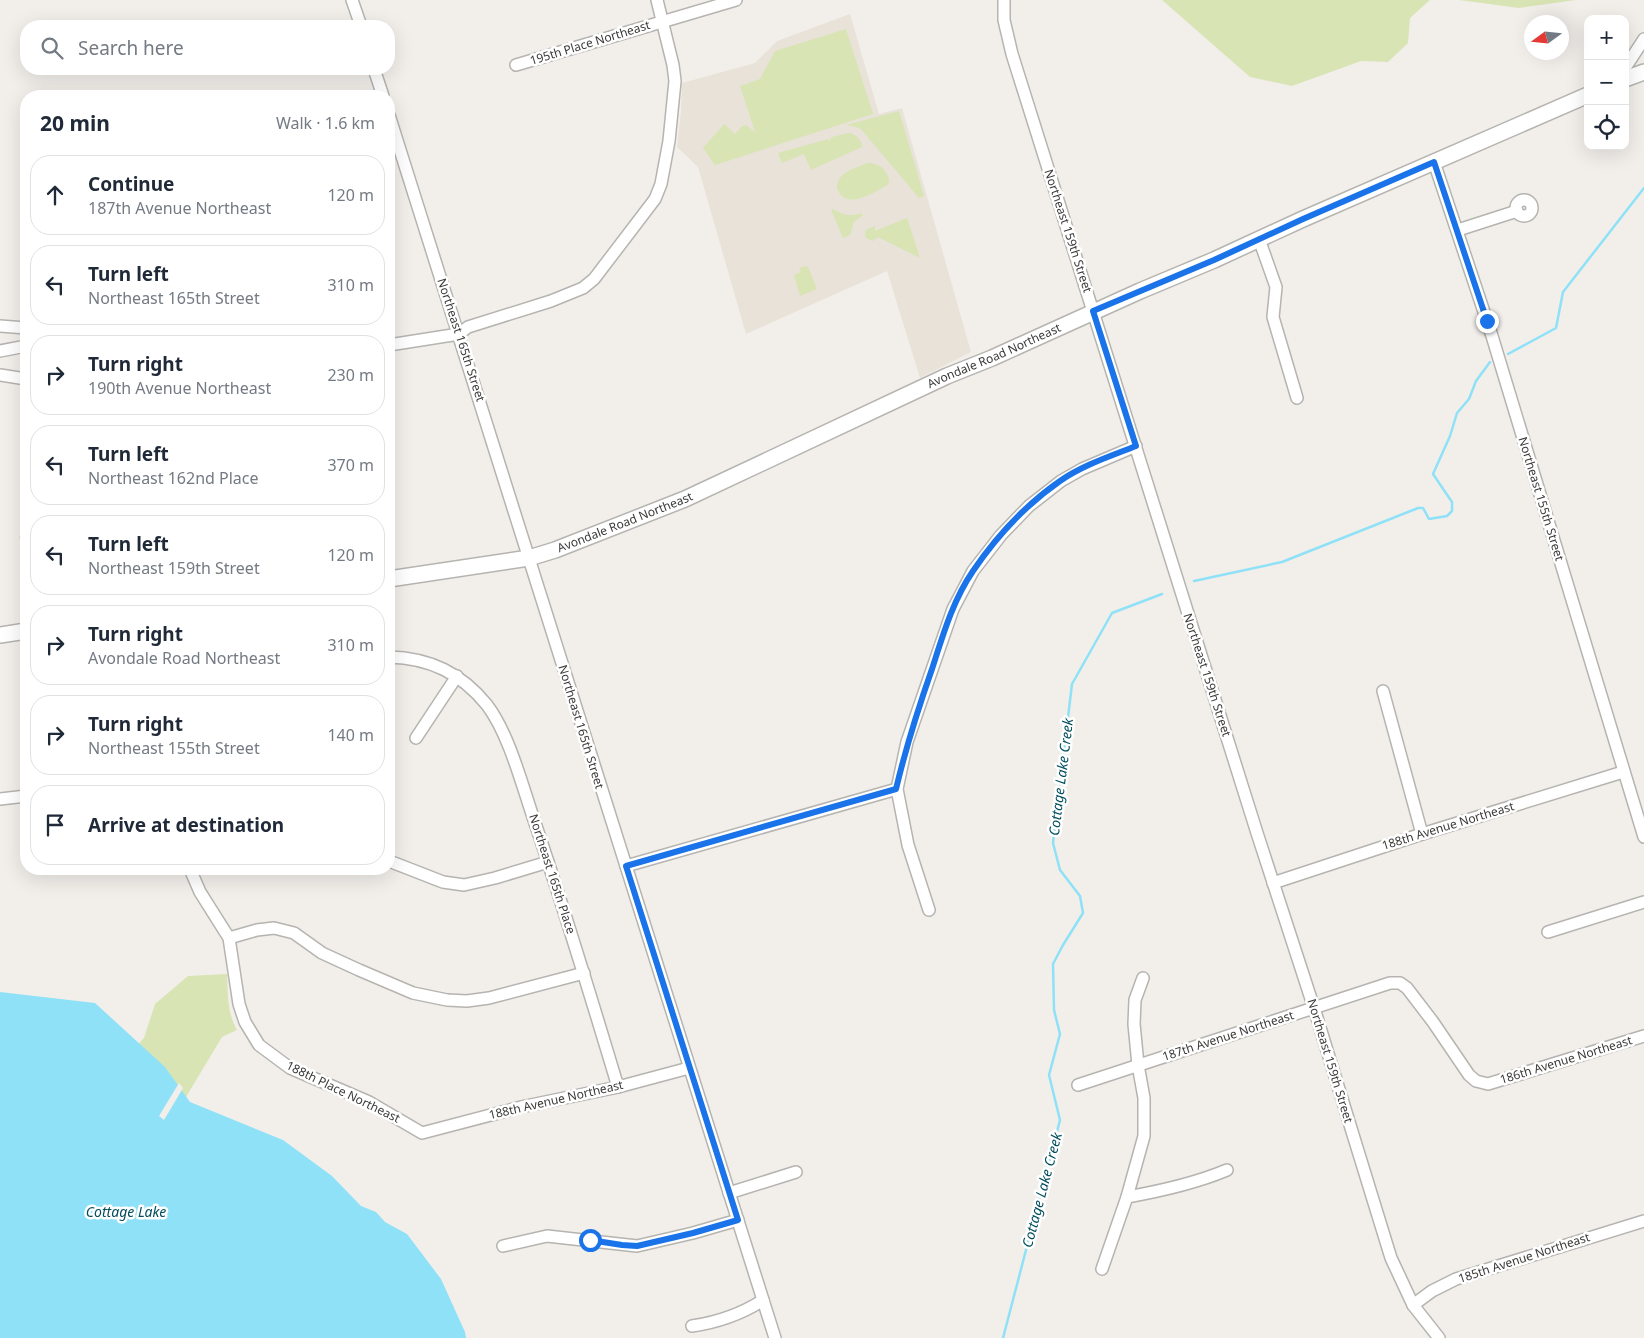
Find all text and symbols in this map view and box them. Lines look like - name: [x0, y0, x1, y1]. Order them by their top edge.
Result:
- north arrow: [1524, 15, 1569, 60]
- map controls: [1584, 15, 1629, 150]
- button: +: [1584, 15, 1629, 60]
- street label: 195th Place Northeast: [528, 16, 653, 69]
- search box: [20, 20, 395, 75]
- icon: search: [38, 34, 66, 62]
- text: Search here: [78, 35, 184, 61]
- button: −: [1584, 60, 1629, 105]
- button: locate: [1584, 105, 1629, 150]
- text: 20 min: [40, 109, 110, 137]
- text: Walk · 1.6 km: [276, 112, 375, 134]
- street label: Northeast 159th Street: [1040, 167, 1097, 295]
- text: Continue: [88, 171, 174, 197]
- icon: ahead: [41, 181, 69, 209]
- text: 120 m: [327, 184, 374, 206]
- text: 187th Avenue Northeast: [88, 197, 271, 219]
- text: Turn left: [88, 261, 169, 287]
- icon: left: [41, 271, 69, 299]
- text: 310 m: [327, 274, 374, 296]
- street label: Northeast 165th Street: [433, 276, 490, 404]
- text: Northeast 165th Street: [88, 287, 260, 309]
- route end: [1476, 310, 1499, 333]
- street label: Avondale Road Northeast: [924, 319, 1064, 392]
- text: Turn right: [88, 351, 183, 377]
- icon: right: [41, 361, 69, 389]
- text: 230 m: [327, 364, 374, 386]
- text: 190th Avenue Northeast: [88, 377, 271, 399]
- street label: Northeast 155th Street: [1515, 435, 1569, 564]
- text: Turn left: [88, 441, 169, 467]
- icon: left: [41, 451, 69, 479]
- text: 370 m: [327, 454, 374, 476]
- text: Northeast 162nd Place: [88, 467, 259, 489]
- street label: Avondale Road Northeast: [555, 487, 696, 556]
- text: Turn left: [88, 531, 169, 557]
- icon: left: [41, 541, 69, 569]
- text: 120 m: [327, 544, 374, 566]
- text: Northeast 159th Street: [88, 557, 260, 579]
- street label: Northeast 159th Street: [1179, 611, 1236, 739]
- text: Turn right: [88, 621, 183, 647]
- icon: right: [41, 631, 69, 659]
- text: 310 m: [327, 634, 374, 656]
- text: Avondale Road Northeast: [88, 647, 280, 669]
- street label: Northeast 165th Street: [555, 663, 609, 792]
- text: Turn right: [88, 711, 183, 737]
- water label: Cottage Lake Creek: [1044, 716, 1077, 837]
- icon: right: [41, 721, 69, 749]
- text: 140 m: [327, 724, 374, 746]
- text: Northeast 155th Street: [88, 737, 260, 759]
- street label: 188th Avenue Northeast: [1380, 797, 1517, 854]
- icon: arrive: [41, 811, 69, 839]
- text: Arrive at destination: [88, 812, 284, 838]
- street label: Northeast 165th Place: [525, 812, 580, 936]
- street label: Northeast 159th Street: [1304, 997, 1358, 1126]
- street label: 187th Avenue Northeast: [1160, 1006, 1296, 1065]
- street label: 186th Avenue Northeast: [1498, 1031, 1635, 1088]
- street label: 188th Place Northeast: [283, 1057, 404, 1127]
- street label: 188th Avenue Northeast: [487, 1076, 625, 1123]
- water label: Cottage Lake Creek: [1017, 1129, 1066, 1250]
- water label: Cottage Lake: [86, 1202, 166, 1221]
- street label: 185th Avenue Northeast: [1456, 1228, 1592, 1287]
- route start: [579, 1229, 602, 1252]

